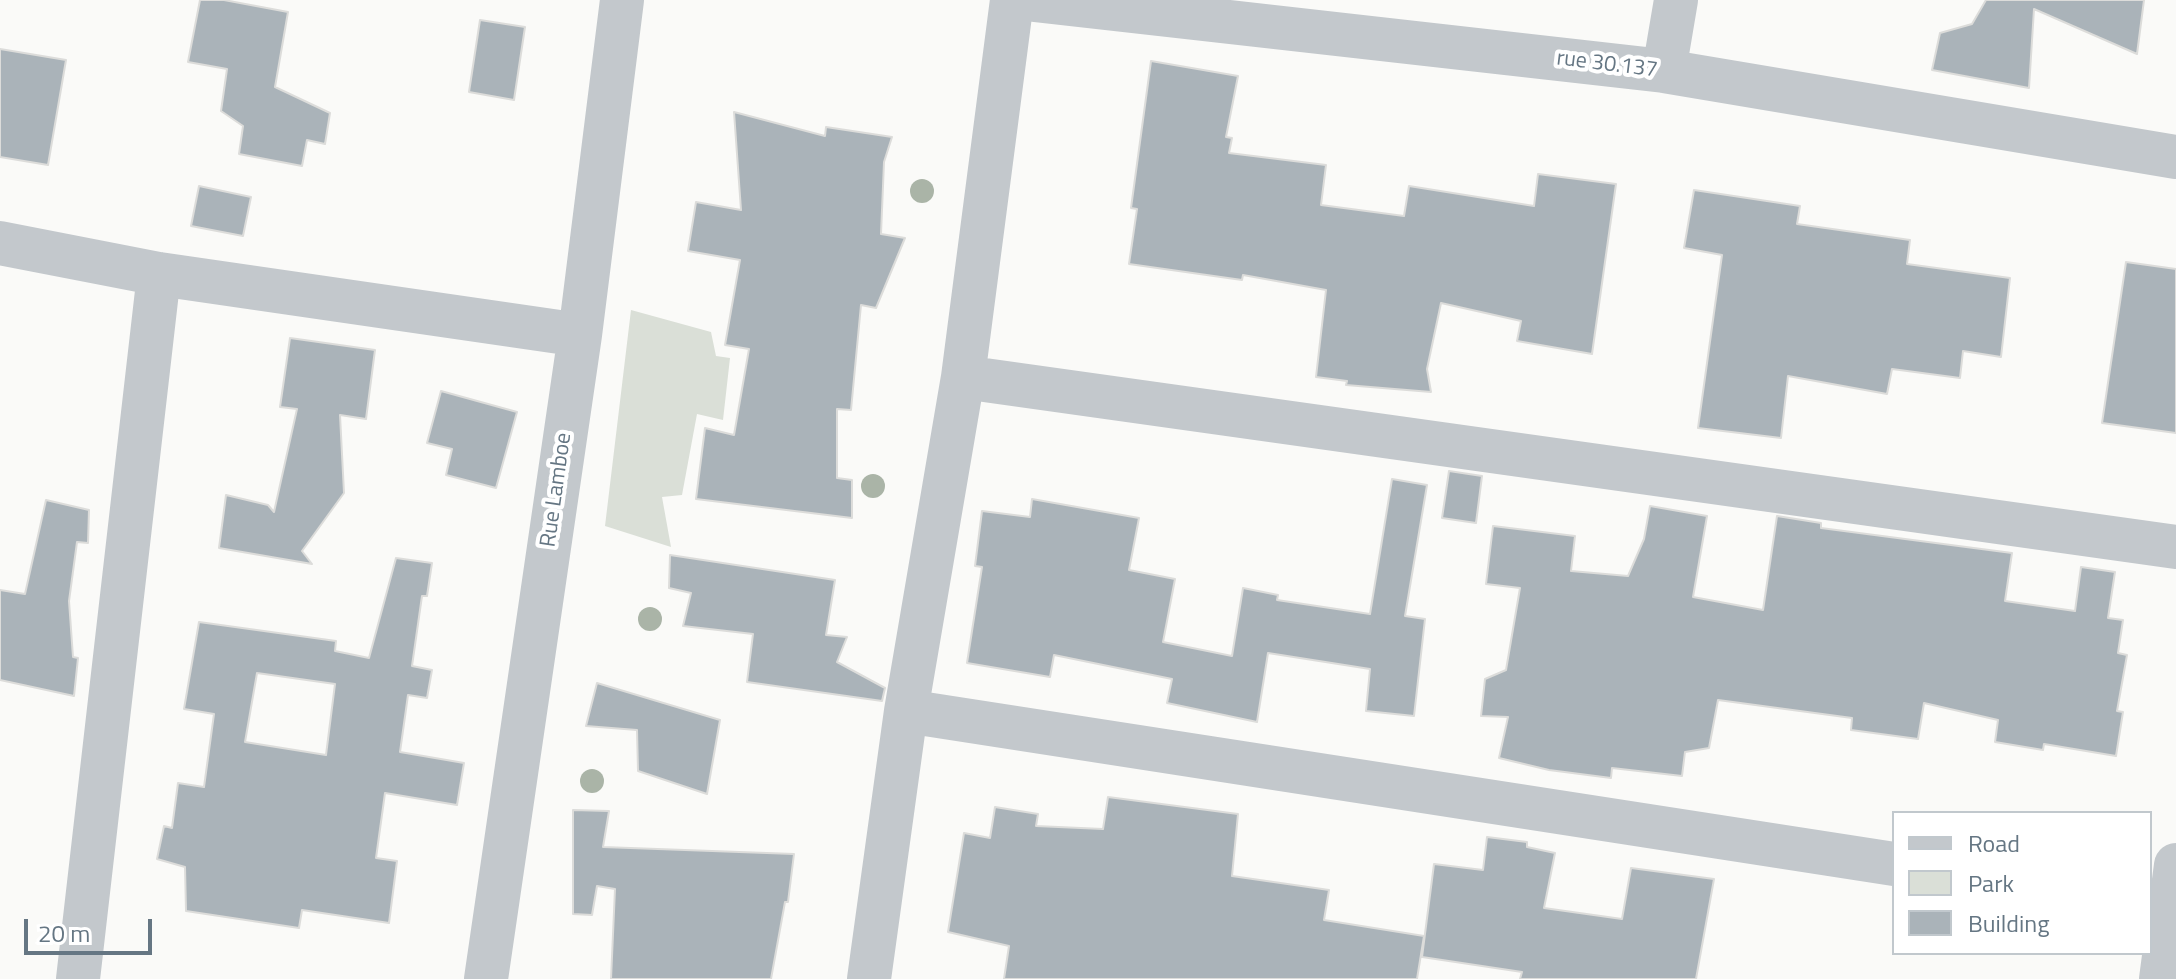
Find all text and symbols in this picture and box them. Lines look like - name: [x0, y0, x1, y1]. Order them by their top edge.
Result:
- street label: rue 30.137: [1555, 46, 1659, 84]
- street label: Rue Lamboe: [536, 431, 578, 549]
- legend: [1892, 811, 2152, 955]
- text: Road: [1968, 825, 2020, 861]
- text: Park: [1968, 865, 2014, 901]
- scale bar: [28, 903, 156, 953]
- text: Building: [1968, 905, 2050, 941]
- text: 20 m: [38, 915, 90, 951]

